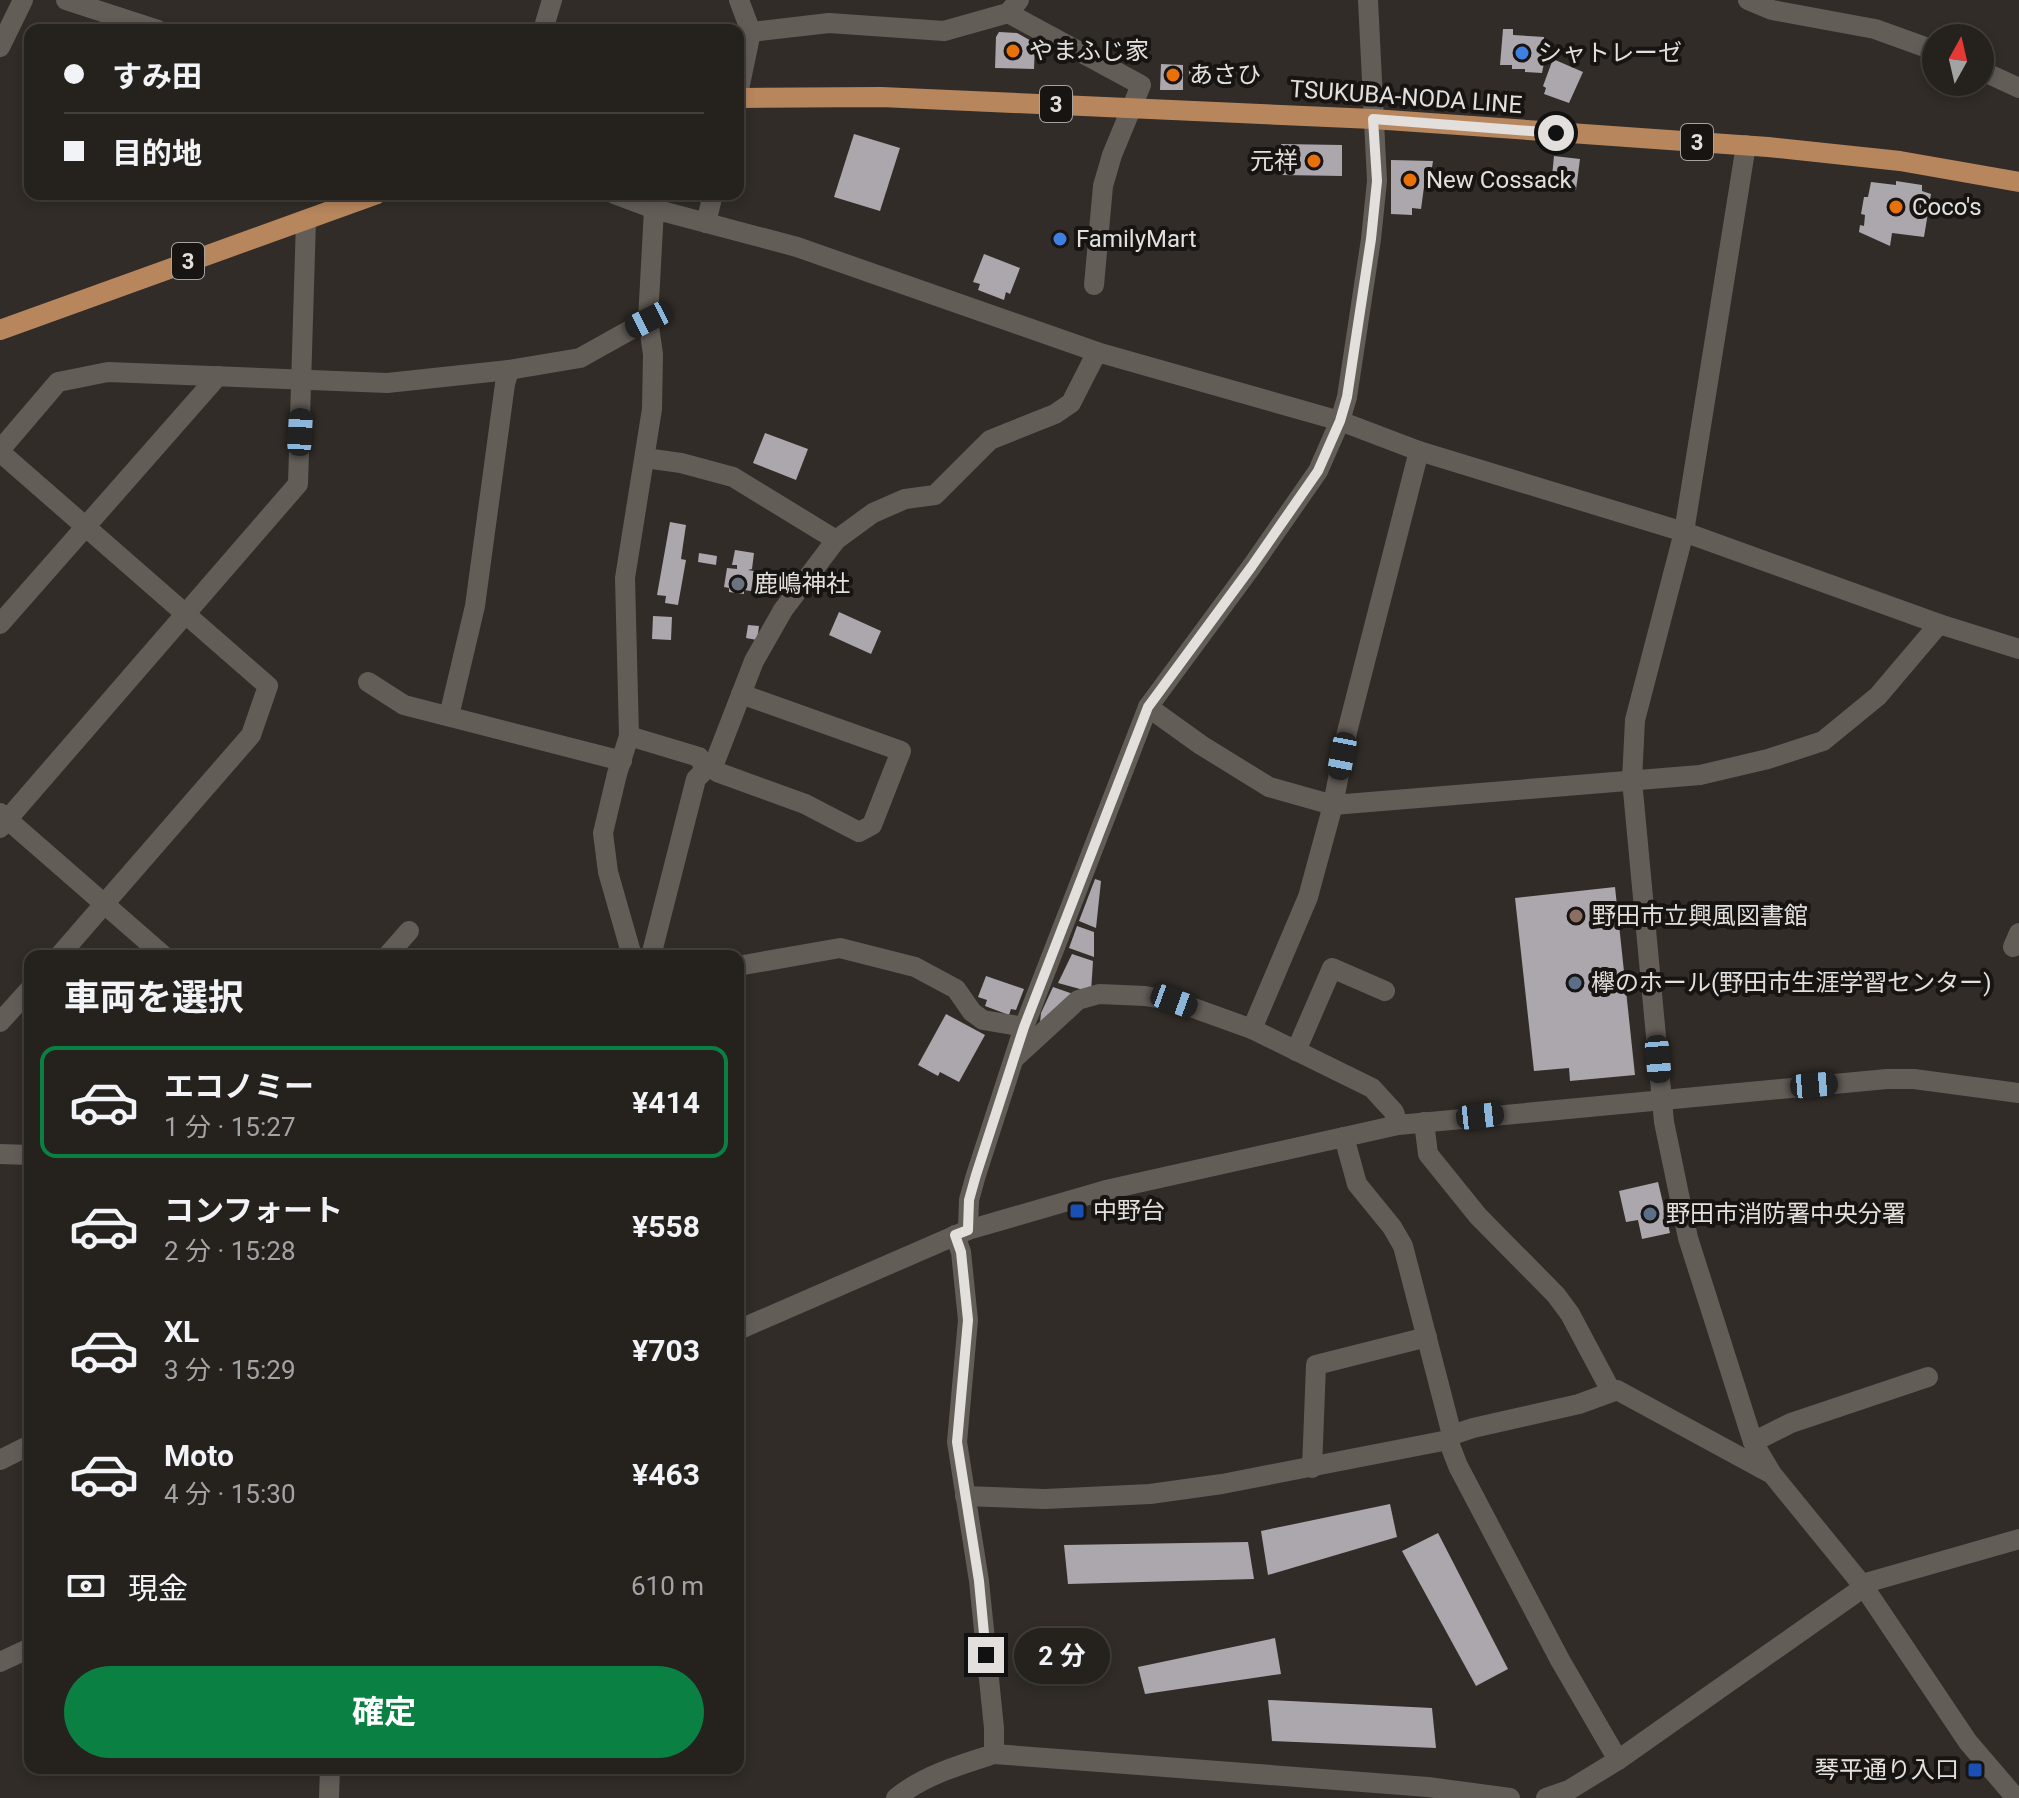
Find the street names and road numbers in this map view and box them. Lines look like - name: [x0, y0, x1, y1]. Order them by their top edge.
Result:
- street label: TSUKUBA-NODA LINE: [1289, 75, 1523, 119]
- road number: 3: [1040, 86, 1072, 122]
- road number: 3: [1681, 124, 1713, 160]
- road number: 3: [172, 243, 204, 279]

